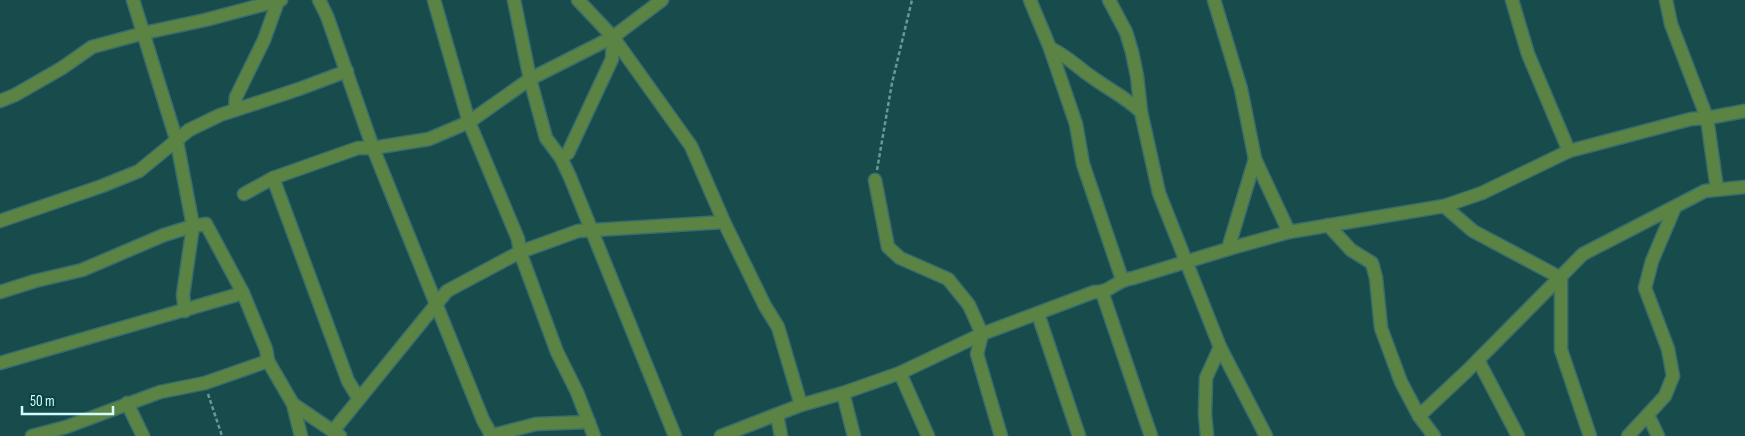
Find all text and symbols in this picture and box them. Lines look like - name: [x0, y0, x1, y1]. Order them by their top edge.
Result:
- scale bar: [22, 384, 114, 416]
- text: 50 m: [30, 392, 55, 411]

